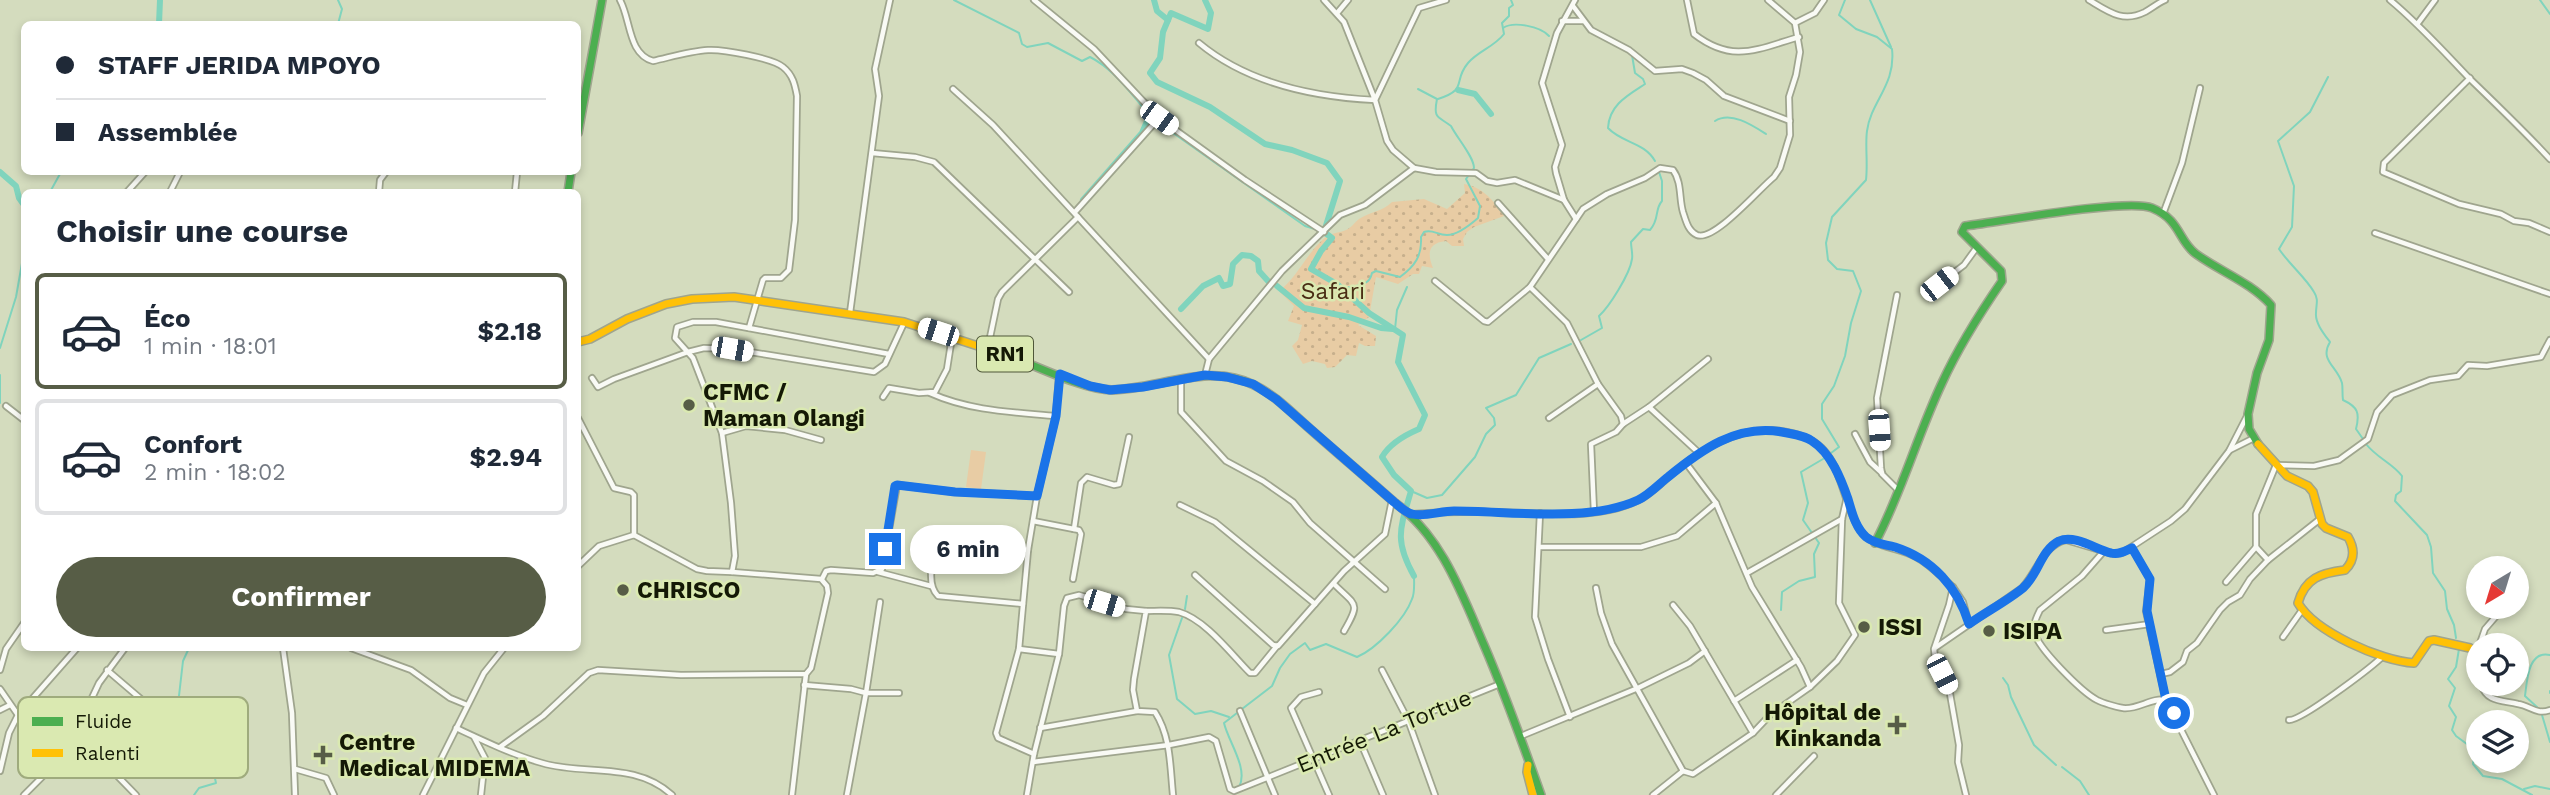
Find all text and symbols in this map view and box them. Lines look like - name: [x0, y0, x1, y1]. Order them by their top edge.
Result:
- text: STAFF JERIDA MPOYO: [98, 50, 381, 80]
- car: [1136, 97, 1183, 139]
- text: Assemblée: [98, 117, 238, 147]
- text: Choisir une course: [56, 212, 348, 250]
- car: [1916, 263, 1963, 305]
- park label: Safari: [1301, 278, 1365, 305]
- icon: car: [60, 300, 123, 363]
- text: Éco: [144, 303, 191, 333]
- text: $2.18: [477, 316, 542, 346]
- car: [915, 316, 962, 348]
- text: 1 min · 18:01: [144, 333, 277, 360]
- car: [710, 335, 755, 363]
- road number: RN1: [977, 336, 1033, 372]
- place label: CFMC / Maman Olangi: [703, 379, 865, 432]
- marker: CFMC / Maman Olangi: [681, 397, 697, 413]
- car: [1868, 408, 1891, 452]
- icon: car: [60, 426, 123, 489]
- text: Confort: [144, 429, 242, 459]
- text: $2.94: [469, 442, 542, 472]
- text: 2 min · 18:02: [144, 459, 286, 486]
- callout: 6 min: [910, 524, 1025, 574]
- route end: [869, 533, 901, 565]
- text: 6 min: [936, 536, 1000, 563]
- north arrow: [2466, 556, 2529, 620]
- map controls: [2466, 556, 2529, 773]
- button: Confirmer: [56, 557, 546, 637]
- place label: CHRISCO: [637, 577, 740, 604]
- marker: CHRISCO: [615, 582, 631, 598]
- car: [1081, 587, 1128, 619]
- place label: ISSI: [1878, 614, 1922, 641]
- place label: ISIPA: [2003, 618, 2062, 645]
- marker: ISSI: [1856, 619, 1872, 635]
- marker: ISIPA: [1981, 623, 1997, 639]
- button: locate: [2466, 633, 2529, 696]
- car: [1924, 651, 1961, 697]
- street label: Entrée La Tortue: [1293, 684, 1476, 779]
- legend: [18, 697, 248, 778]
- route start: [2158, 697, 2190, 729]
- place label: Hôpital de Kinkanda: [1764, 699, 1882, 752]
- text: Fluide: [75, 710, 132, 733]
- button: layers: [2466, 710, 2529, 773]
- marker: Hôpital de Kinkanda: [1887, 715, 1907, 735]
- place label: Centre Medical MIDEMA: [339, 729, 531, 782]
- text: Ralenti: [75, 742, 140, 765]
- marker: Centre Medical MIDEMA: [313, 745, 333, 765]

